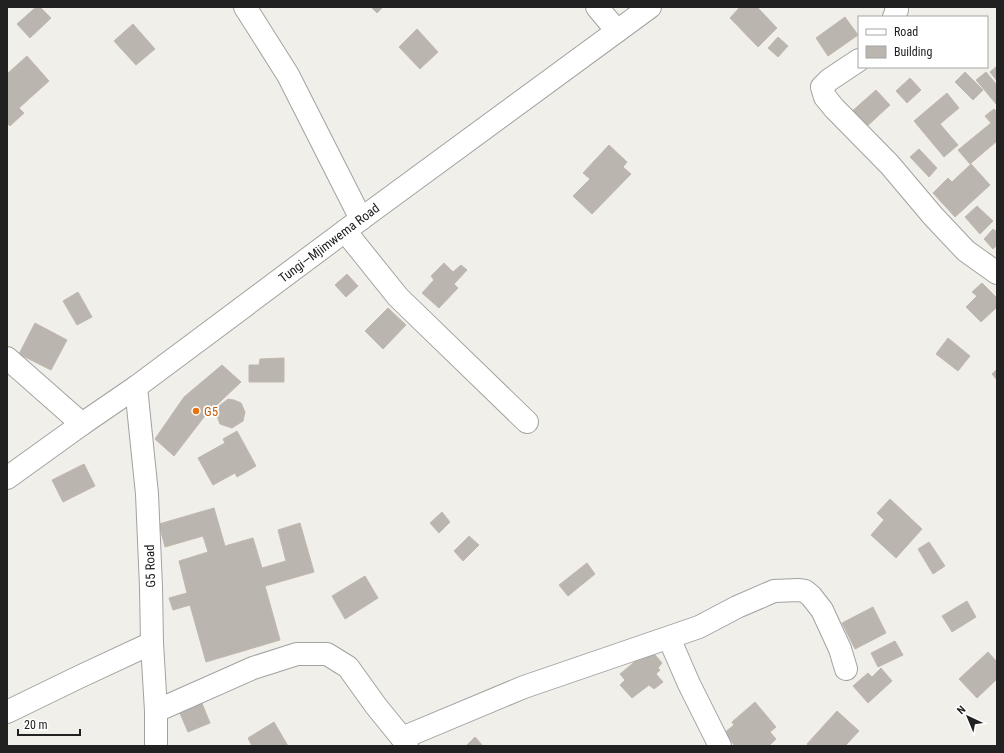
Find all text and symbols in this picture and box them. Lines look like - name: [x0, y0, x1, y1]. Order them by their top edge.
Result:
- legend: [858, 16, 988, 68]
- text: Road: [894, 25, 918, 39]
- text: Building: [894, 45, 932, 59]
- street label: Tungi—Mjimwema Road: [276, 200, 382, 286]
- place label: G5: [204, 404, 218, 419]
- marker: G5: [191, 406, 201, 416]
- street label: G5 Road: [142, 544, 158, 588]
- north arrow: [948, 697, 988, 737]
- text: N: [954, 703, 969, 717]
- scale bar: [18, 711, 80, 737]
- text: 20 m: [24, 718, 48, 732]

